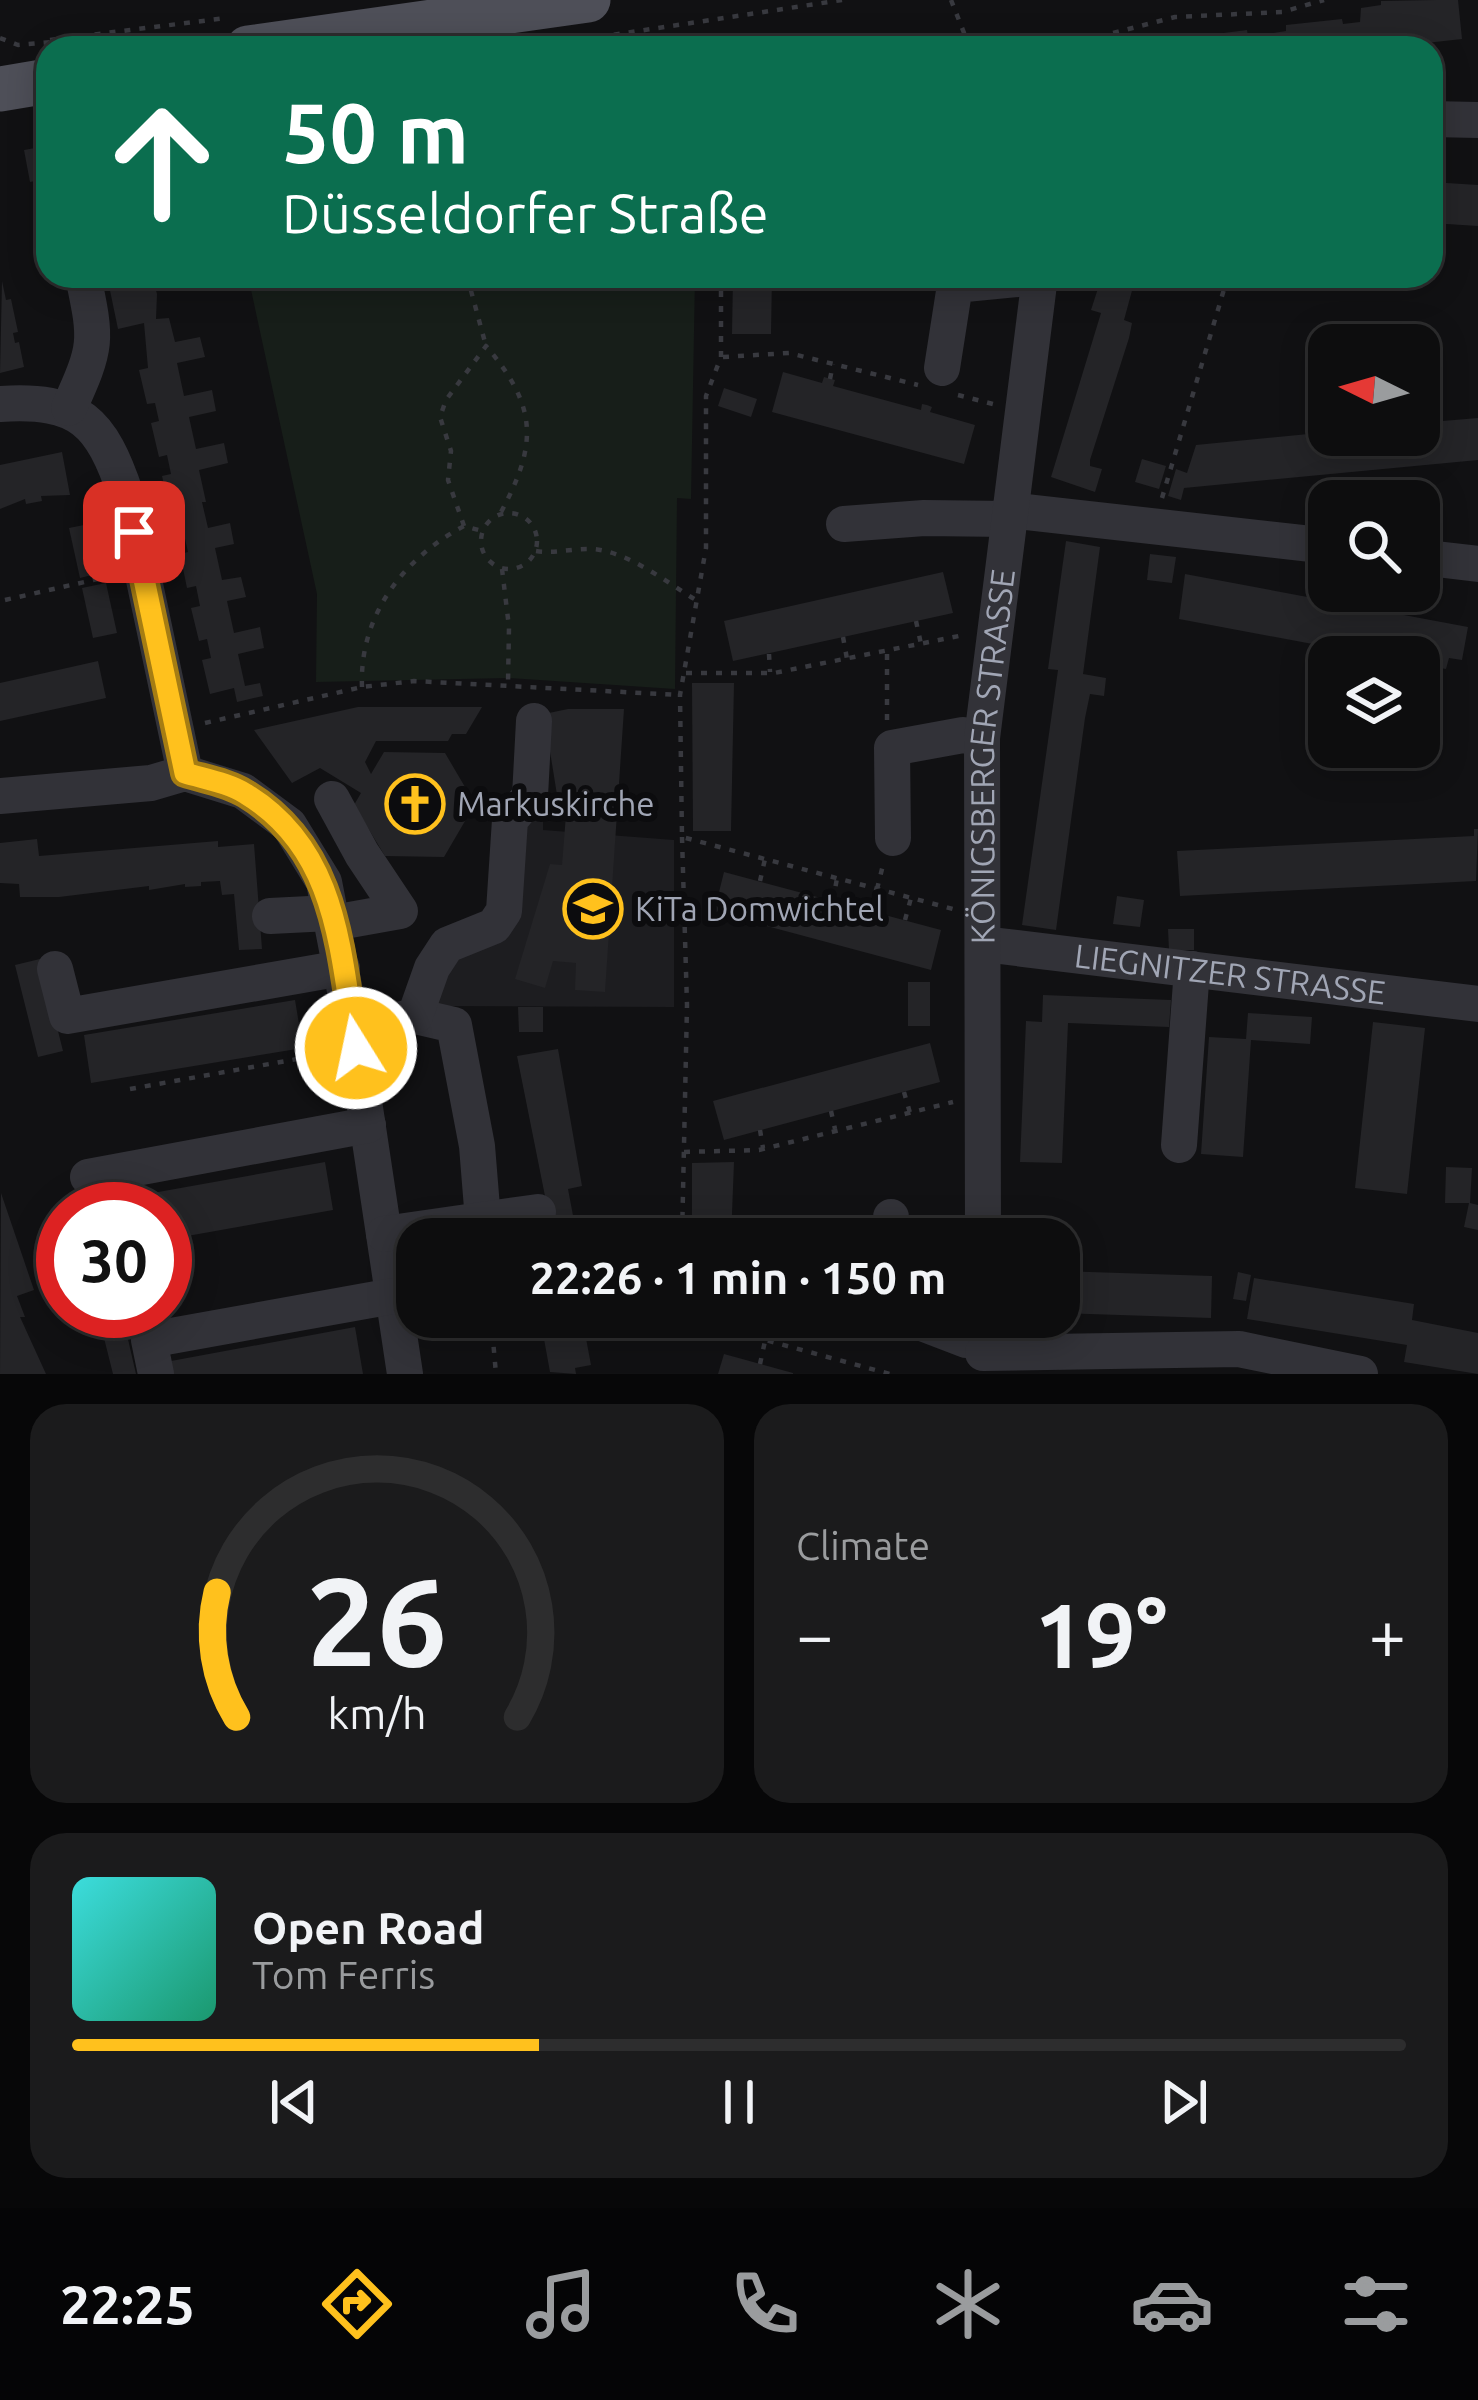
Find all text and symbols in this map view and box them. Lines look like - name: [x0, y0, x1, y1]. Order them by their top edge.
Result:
- icon: ahead: [84, 84, 240, 240]
- text: 50 m: [282, 85, 469, 179]
- text: Düsseldorfer Straße: [282, 183, 769, 243]
- north arrow: [1308, 324, 1440, 456]
- map controls: [1308, 324, 1440, 768]
- button: search: [1308, 480, 1440, 612]
- pin: [83, 481, 185, 583]
- icon: arrive: [101, 499, 167, 565]
- street label: KÖNIGSBERGER STRASSE: [962, 567, 1021, 944]
- button: layers: [1308, 636, 1440, 768]
- church icon: Markuskirche: [384, 773, 446, 835]
- place label: Markuskirche: [457, 785, 655, 822]
- school or university icon: KiTa Domwichtel: [562, 878, 624, 940]
- place label: KiTa Domwichtel: [635, 890, 884, 927]
- street label: LIEGNITZER STRASSE: [1073, 936, 1388, 1011]
- position arrow: [293, 985, 419, 1111]
- speed limit sign: 30: [36, 1182, 192, 1338]
- text: 22:26 · 1 min · 150 m: [530, 1252, 946, 1303]
- text: Climate: [796, 1524, 930, 1567]
- text: 26: [307, 1550, 447, 1690]
- text: 19°: [1034, 1584, 1168, 1685]
- text: −: [796, 1597, 833, 1671]
- text: +: [1369, 1597, 1406, 1671]
- text: km/h: [327, 1688, 427, 1736]
- text: Open Road: [252, 1902, 484, 1953]
- text: Tom Ferris: [252, 1953, 435, 1996]
- icon: previous: [261, 2069, 327, 2135]
- icon: pause: [706, 2069, 772, 2135]
- icon: next: [1151, 2069, 1217, 2135]
- icon: directions: [315, 2262, 399, 2346]
- icon: music: [519, 2262, 603, 2346]
- icon: phone: [723, 2262, 807, 2346]
- icon: climate: [926, 2262, 1010, 2346]
- icon: car: [1130, 2262, 1214, 2346]
- icon: filters: [1334, 2262, 1418, 2346]
- text: 22:25: [60, 2274, 195, 2334]

